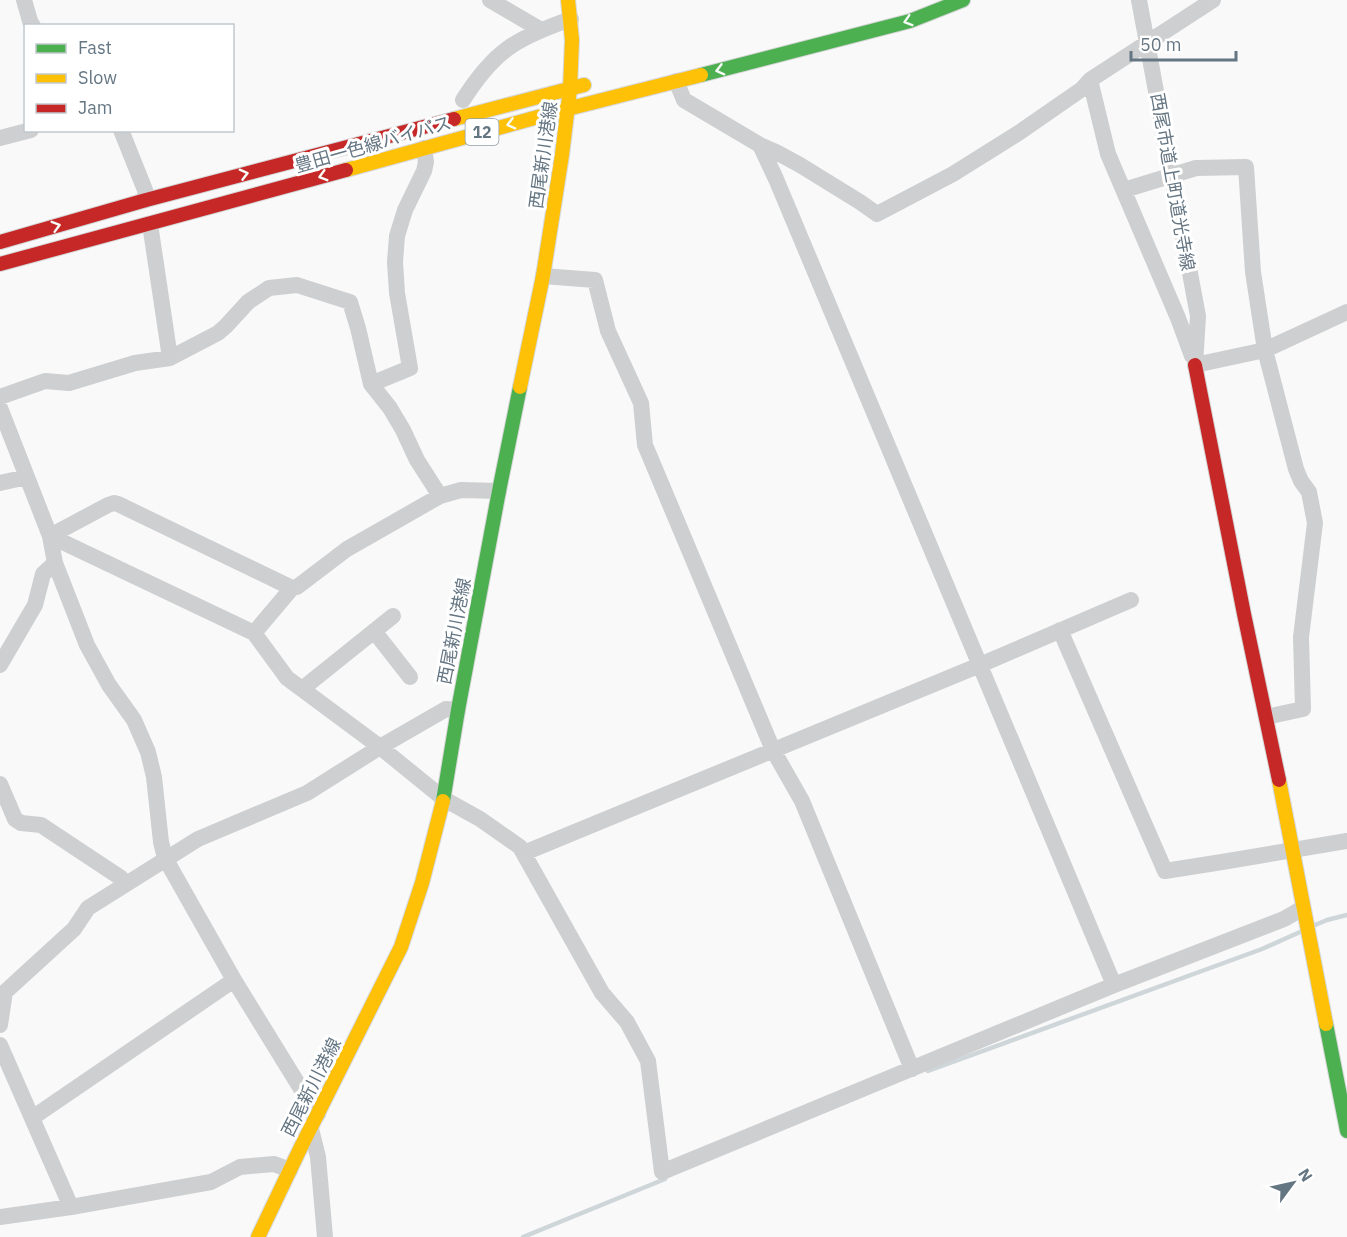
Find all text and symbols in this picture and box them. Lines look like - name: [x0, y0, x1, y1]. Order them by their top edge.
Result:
- one-way arrow: [904, 14, 914, 26]
- legend: [24, 24, 234, 132]
- scale bar: [1131, 24, 1236, 62]
- text: 50 m: [1140, 33, 1182, 56]
- text: Fast: [78, 36, 112, 59]
- one-way arrow: [715, 63, 726, 75]
- text: Slow: [78, 66, 117, 89]
- street label: 西尾市道上町道光寺線: [1146, 91, 1200, 273]
- text: Jam: [78, 96, 113, 119]
- street label: 西尾新川港線: [524, 100, 562, 210]
- street label: 豊田一色線バイパス: [292, 111, 454, 177]
- one-way arrow: [506, 117, 517, 129]
- road number: 12: [466, 119, 498, 145]
- one-way arrow: [238, 169, 249, 181]
- one-way arrow: [318, 169, 328, 182]
- one-way arrow: [50, 221, 61, 233]
- street label: 西尾新川港線: [432, 576, 476, 686]
- street label: 西尾新川港線: [276, 1034, 346, 1140]
- north arrow: [1263, 1153, 1323, 1213]
- text: N: [1294, 1165, 1317, 1185]

